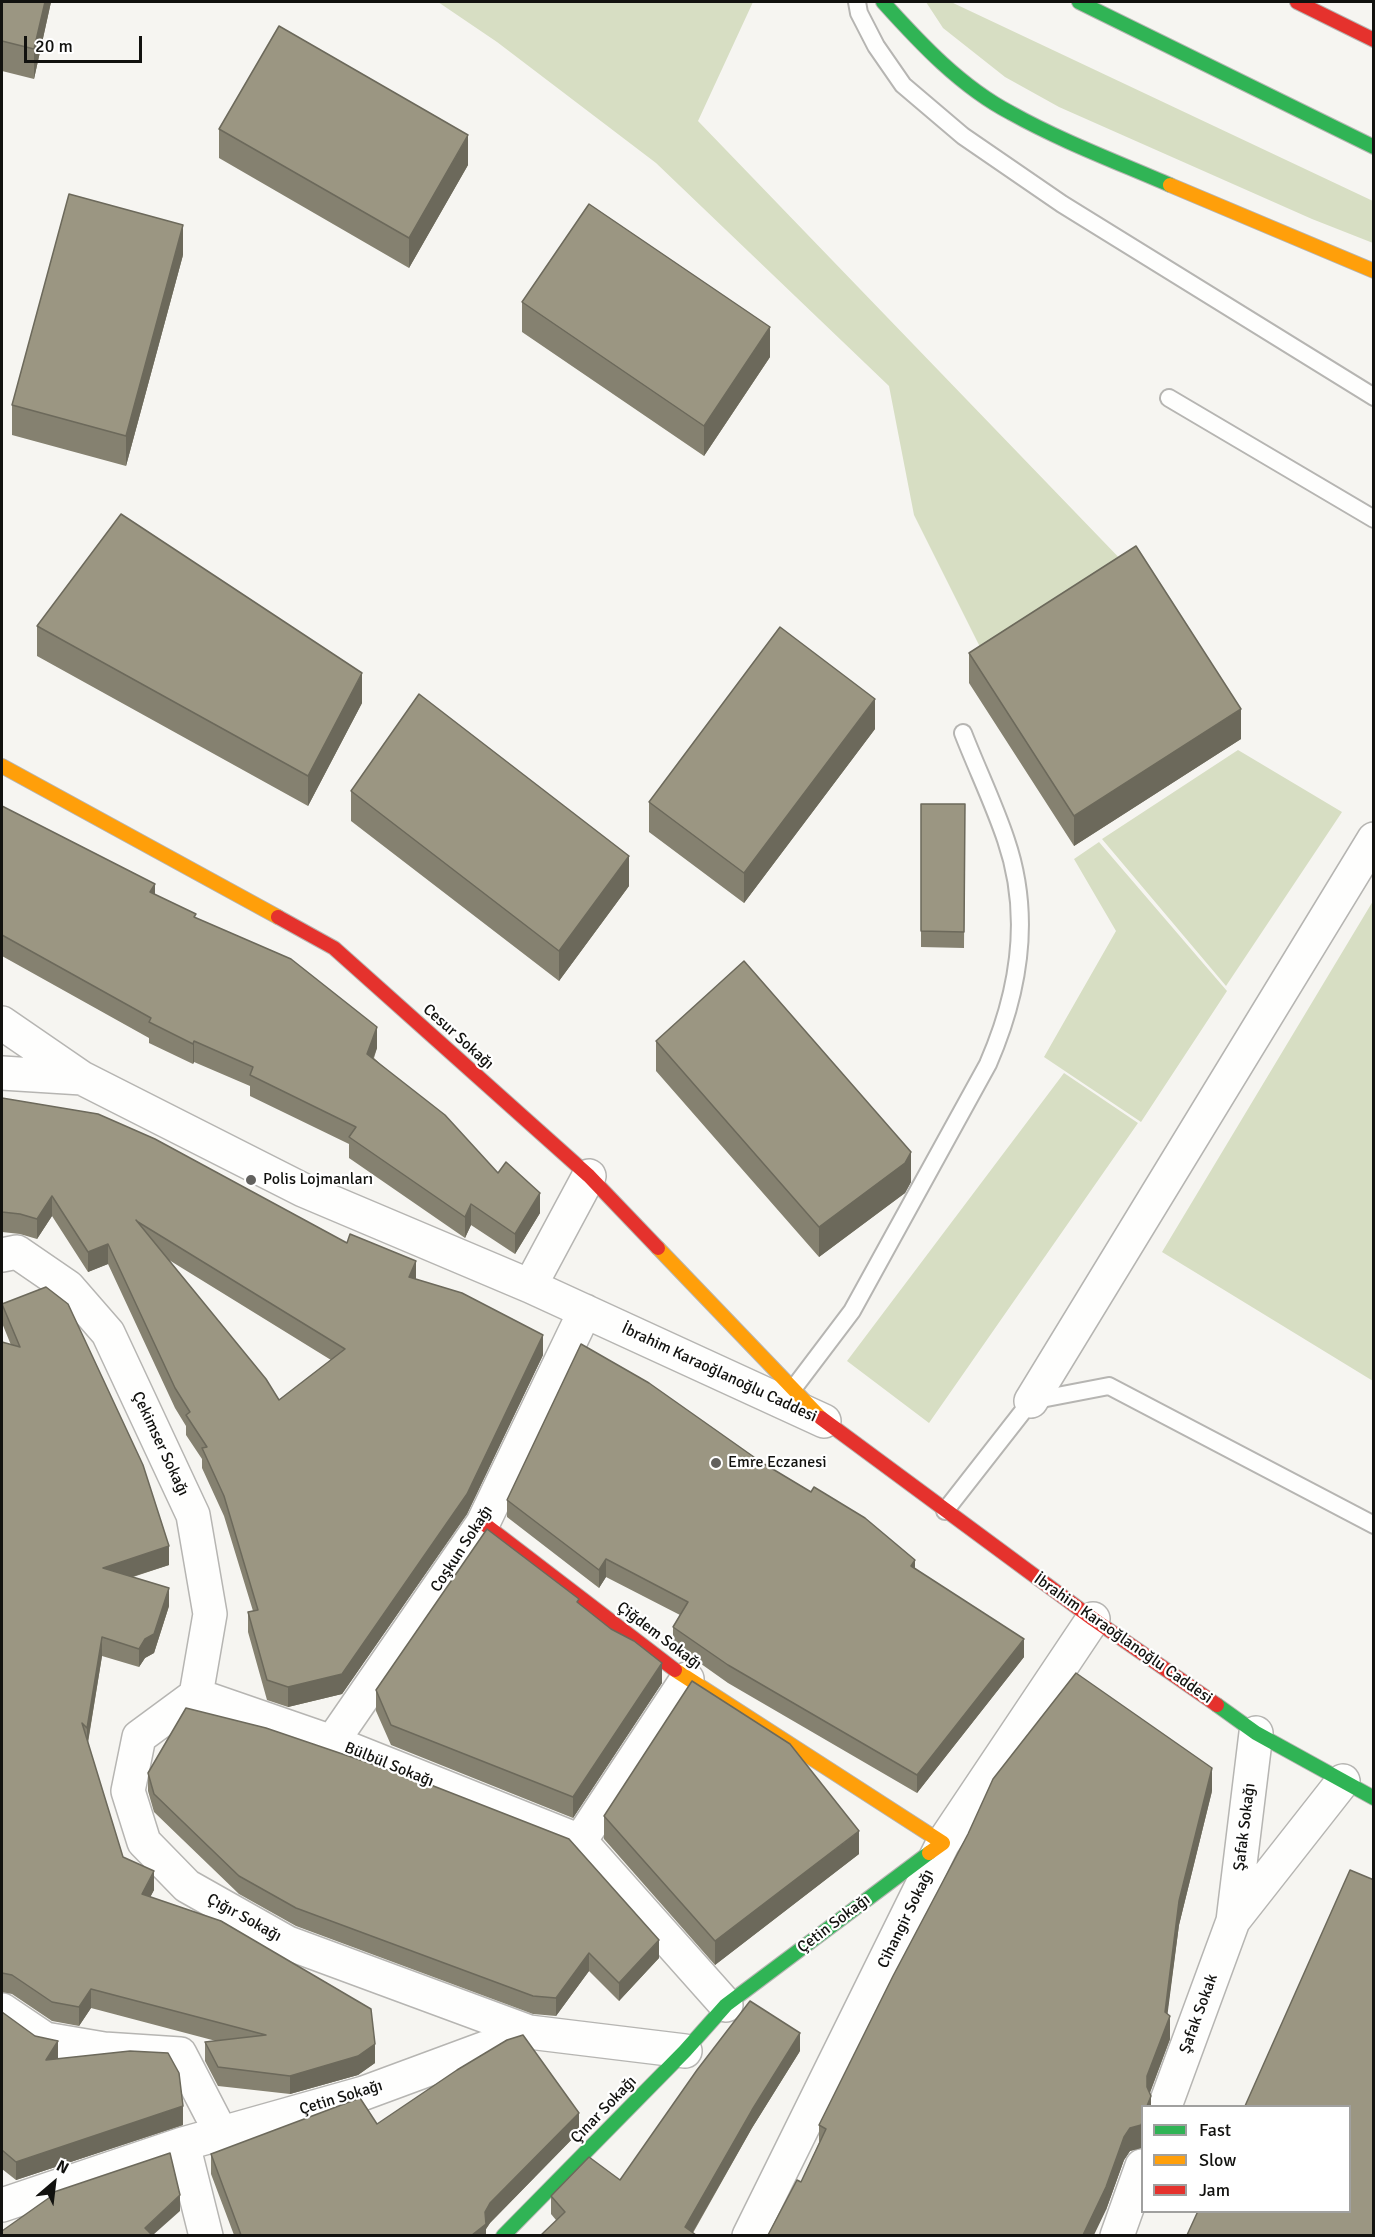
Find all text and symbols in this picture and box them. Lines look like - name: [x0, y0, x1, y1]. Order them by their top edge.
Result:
- scale bar: [27, 24, 146, 62]
- text: 20 m: [35, 35, 73, 57]
- street label: Cesur Sokağı: [419, 1000, 497, 1074]
- place label: Polis Lojmanları: [263, 1170, 373, 1190]
- marker: Polis Lojmanları: [244, 1173, 258, 1187]
- street label: İbrahim Karaoğlanoğlu Caddesi: [618, 1319, 820, 1427]
- street label: Çekimser Sokağı: [127, 1389, 193, 1499]
- place label: Emre Eczanesi: [728, 1453, 827, 1473]
- marker: Emre Eczanesi: [709, 1456, 723, 1470]
- street label: Coşkun Sokağı: [427, 1502, 497, 1596]
- street label: İbrahim Karaoğlanoğlu Caddesi: [1030, 1570, 1216, 1708]
- street label: Çiğdem Sokağı: [613, 1598, 705, 1674]
- street label: Bülbül Sokağı: [342, 1738, 436, 1792]
- street label: Şafak Sokağı: [1230, 1782, 1260, 1872]
- street label: Cihangir Sokağı: [874, 1866, 938, 1972]
- street label: Çığır Sokağı: [203, 1890, 285, 1946]
- street label: Çetin Sokağı: [794, 1890, 874, 1958]
- street label: Şafak Sokak: [1176, 1972, 1222, 2056]
- street label: Çınar Sokağı: [567, 2072, 641, 2148]
- street label: Çetin Sokağı: [297, 2076, 385, 2120]
- legend: [1141, 2105, 1351, 2213]
- text: Fast: [1199, 2119, 1231, 2141]
- text: Slow: [1199, 2149, 1236, 2171]
- north arrow: [24, 2153, 84, 2213]
- text: N: [53, 2156, 72, 2179]
- text: Jam: [1199, 2179, 1230, 2201]

